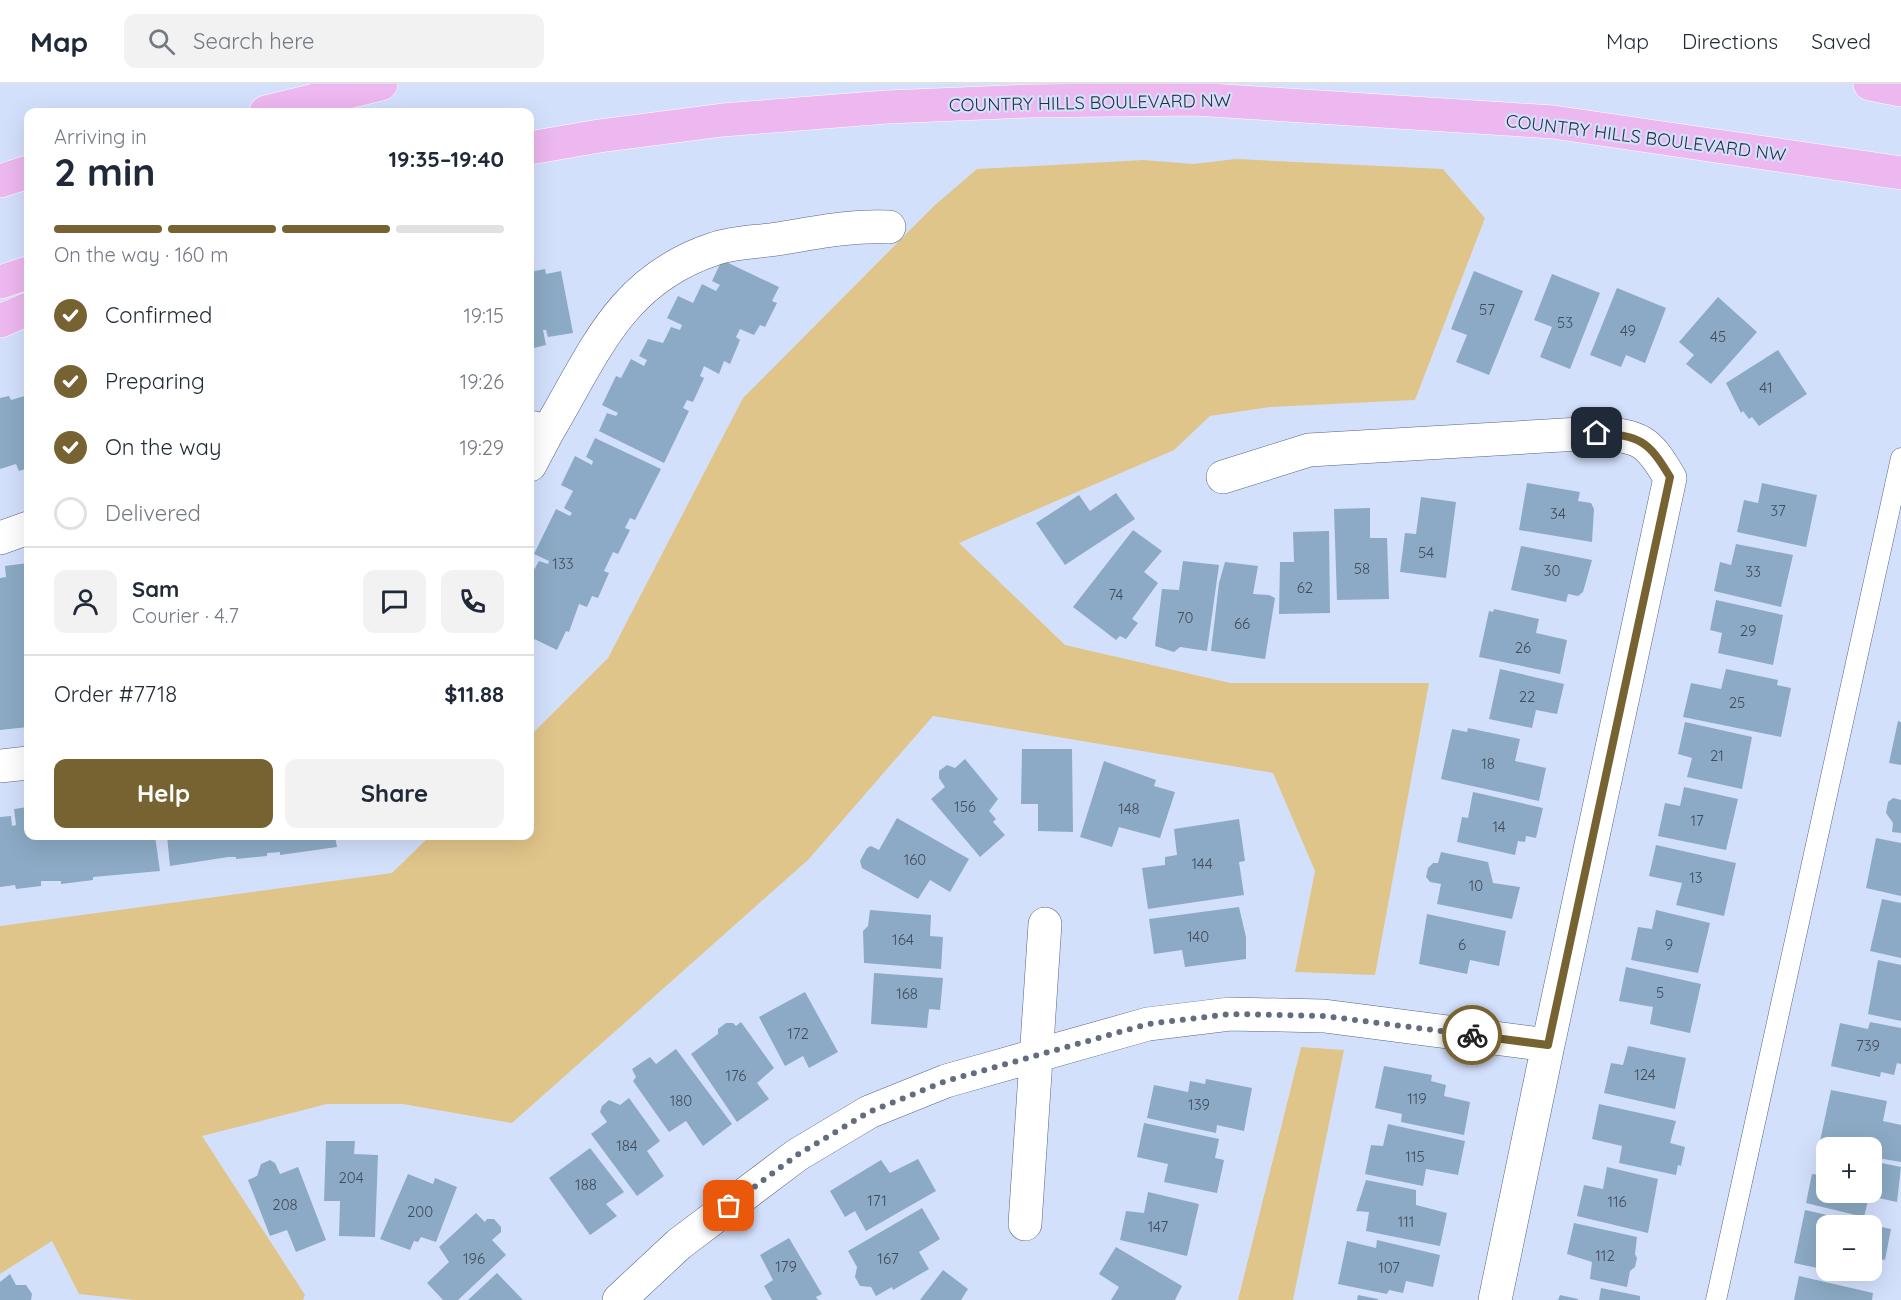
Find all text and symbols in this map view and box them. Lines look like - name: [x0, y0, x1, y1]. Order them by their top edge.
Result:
- search box: [124, 14, 544, 68]
- text: Map: [30, 24, 88, 59]
- icon: search: [145, 25, 178, 58]
- text: Search here: [193, 27, 315, 55]
- text: Map: [1606, 28, 1649, 54]
- text: Directions: [1682, 28, 1778, 54]
- text: Saved: [1811, 28, 1871, 54]
- street label: COUNTRY HILLS BOULEVARD NW: [949, 89, 1231, 116]
- street label: COUNTRY HILLS BOULEVARD NW: [1505, 109, 1788, 166]
- text: Arriving in: [54, 124, 147, 149]
- text: 19:35–19:40: [388, 145, 504, 173]
- text: 2 min: [54, 147, 156, 196]
- text: On the way · 160 m: [54, 242, 228, 267]
- icon: check: [54, 299, 87, 332]
- house number: 57: [1479, 300, 1495, 319]
- text: Confirmed: [105, 301, 212, 329]
- text: 19:15: [463, 303, 504, 328]
- house number: 53: [1557, 313, 1573, 332]
- house number: 49: [1620, 321, 1636, 340]
- house number: 45: [1710, 327, 1726, 346]
- icon: check: [54, 365, 87, 398]
- text: Preparing: [105, 367, 205, 395]
- text: 19:26: [460, 369, 504, 394]
- house number: 41: [1759, 378, 1773, 397]
- pin: [1571, 407, 1622, 458]
- icon: home: [1580, 416, 1613, 449]
- icon: check: [54, 431, 87, 464]
- text: On the way: [105, 433, 221, 461]
- text: 19:29: [459, 435, 504, 460]
- text: Delivered: [105, 499, 201, 527]
- house number: 37: [1770, 501, 1786, 520]
- house number: 34: [1550, 504, 1566, 523]
- house number: 54: [1418, 543, 1434, 562]
- house number: 133: [552, 554, 574, 573]
- house number: 58: [1354, 559, 1370, 578]
- house number: 30: [1544, 561, 1560, 580]
- house number: 33: [1745, 562, 1761, 581]
- button: person: [54, 570, 117, 633]
- button: chat: [363, 570, 426, 633]
- button: phone: [441, 570, 504, 633]
- text: Sam: [132, 575, 179, 603]
- house number: 62: [1297, 578, 1313, 597]
- house number: 74: [1108, 585, 1124, 604]
- text: Courier · 4.7: [132, 603, 239, 628]
- house number: 70: [1177, 608, 1193, 627]
- house number: 66: [1234, 614, 1250, 633]
- house number: 29: [1740, 621, 1756, 640]
- house number: 26: [1515, 638, 1531, 657]
- text: Order #7718: [54, 680, 177, 708]
- text: $11.88: [444, 680, 504, 708]
- house number: 22: [1519, 687, 1535, 706]
- house number: 25: [1729, 693, 1745, 712]
- house number: 21: [1710, 746, 1724, 765]
- house number: 18: [1481, 754, 1495, 773]
- button: Help: [54, 759, 273, 828]
- button: Share: [285, 759, 504, 828]
- house number: 156: [954, 797, 976, 816]
- house number: 148: [1118, 799, 1140, 818]
- house number: 17: [1690, 811, 1704, 830]
- house number: 14: [1492, 817, 1506, 836]
- house number: 160: [904, 850, 926, 869]
- house number: 144: [1191, 854, 1213, 873]
- house number: 13: [1689, 868, 1703, 887]
- house number: 10: [1469, 876, 1483, 895]
- house number: 140: [1187, 927, 1209, 946]
- house number: 164: [892, 930, 914, 949]
- house number: 6: [1458, 935, 1466, 954]
- house number: 9: [1665, 935, 1673, 954]
- house number: 5: [1656, 983, 1664, 1002]
- house number: 168: [896, 984, 918, 1003]
- courier: [1442, 1005, 1502, 1065]
- icon: bike: [1456, 1019, 1489, 1052]
- house number: 172: [787, 1024, 809, 1043]
- house number: 739: [1856, 1036, 1880, 1055]
- house number: 124: [1634, 1065, 1656, 1084]
- house number: 176: [726, 1066, 746, 1085]
- house number: 119: [1407, 1089, 1427, 1108]
- house number: 180: [670, 1091, 692, 1110]
- house number: 139: [1188, 1095, 1210, 1114]
- house number: 184: [616, 1136, 638, 1155]
- map controls: [1816, 1137, 1882, 1281]
- button: +: [1816, 1137, 1882, 1203]
- house number: 115: [1405, 1147, 1425, 1166]
- house number: 204: [338, 1168, 364, 1187]
- house number: 188: [575, 1175, 597, 1194]
- pin: [703, 1180, 754, 1231]
- icon: bag: [712, 1189, 745, 1222]
- house number: 171: [867, 1191, 887, 1210]
- house number: 116: [1607, 1192, 1627, 1211]
- house number: 208: [272, 1195, 298, 1214]
- house number: 200: [407, 1202, 433, 1221]
- house number: 111: [1398, 1212, 1414, 1231]
- button: −: [1816, 1215, 1882, 1281]
- house number: 147: [1148, 1217, 1169, 1236]
- house number: 112: [1595, 1246, 1615, 1265]
- house number: 196: [463, 1249, 485, 1268]
- house number: 167: [877, 1249, 899, 1268]
- house number: 179: [775, 1257, 797, 1276]
- house number: 107: [1378, 1258, 1400, 1277]

